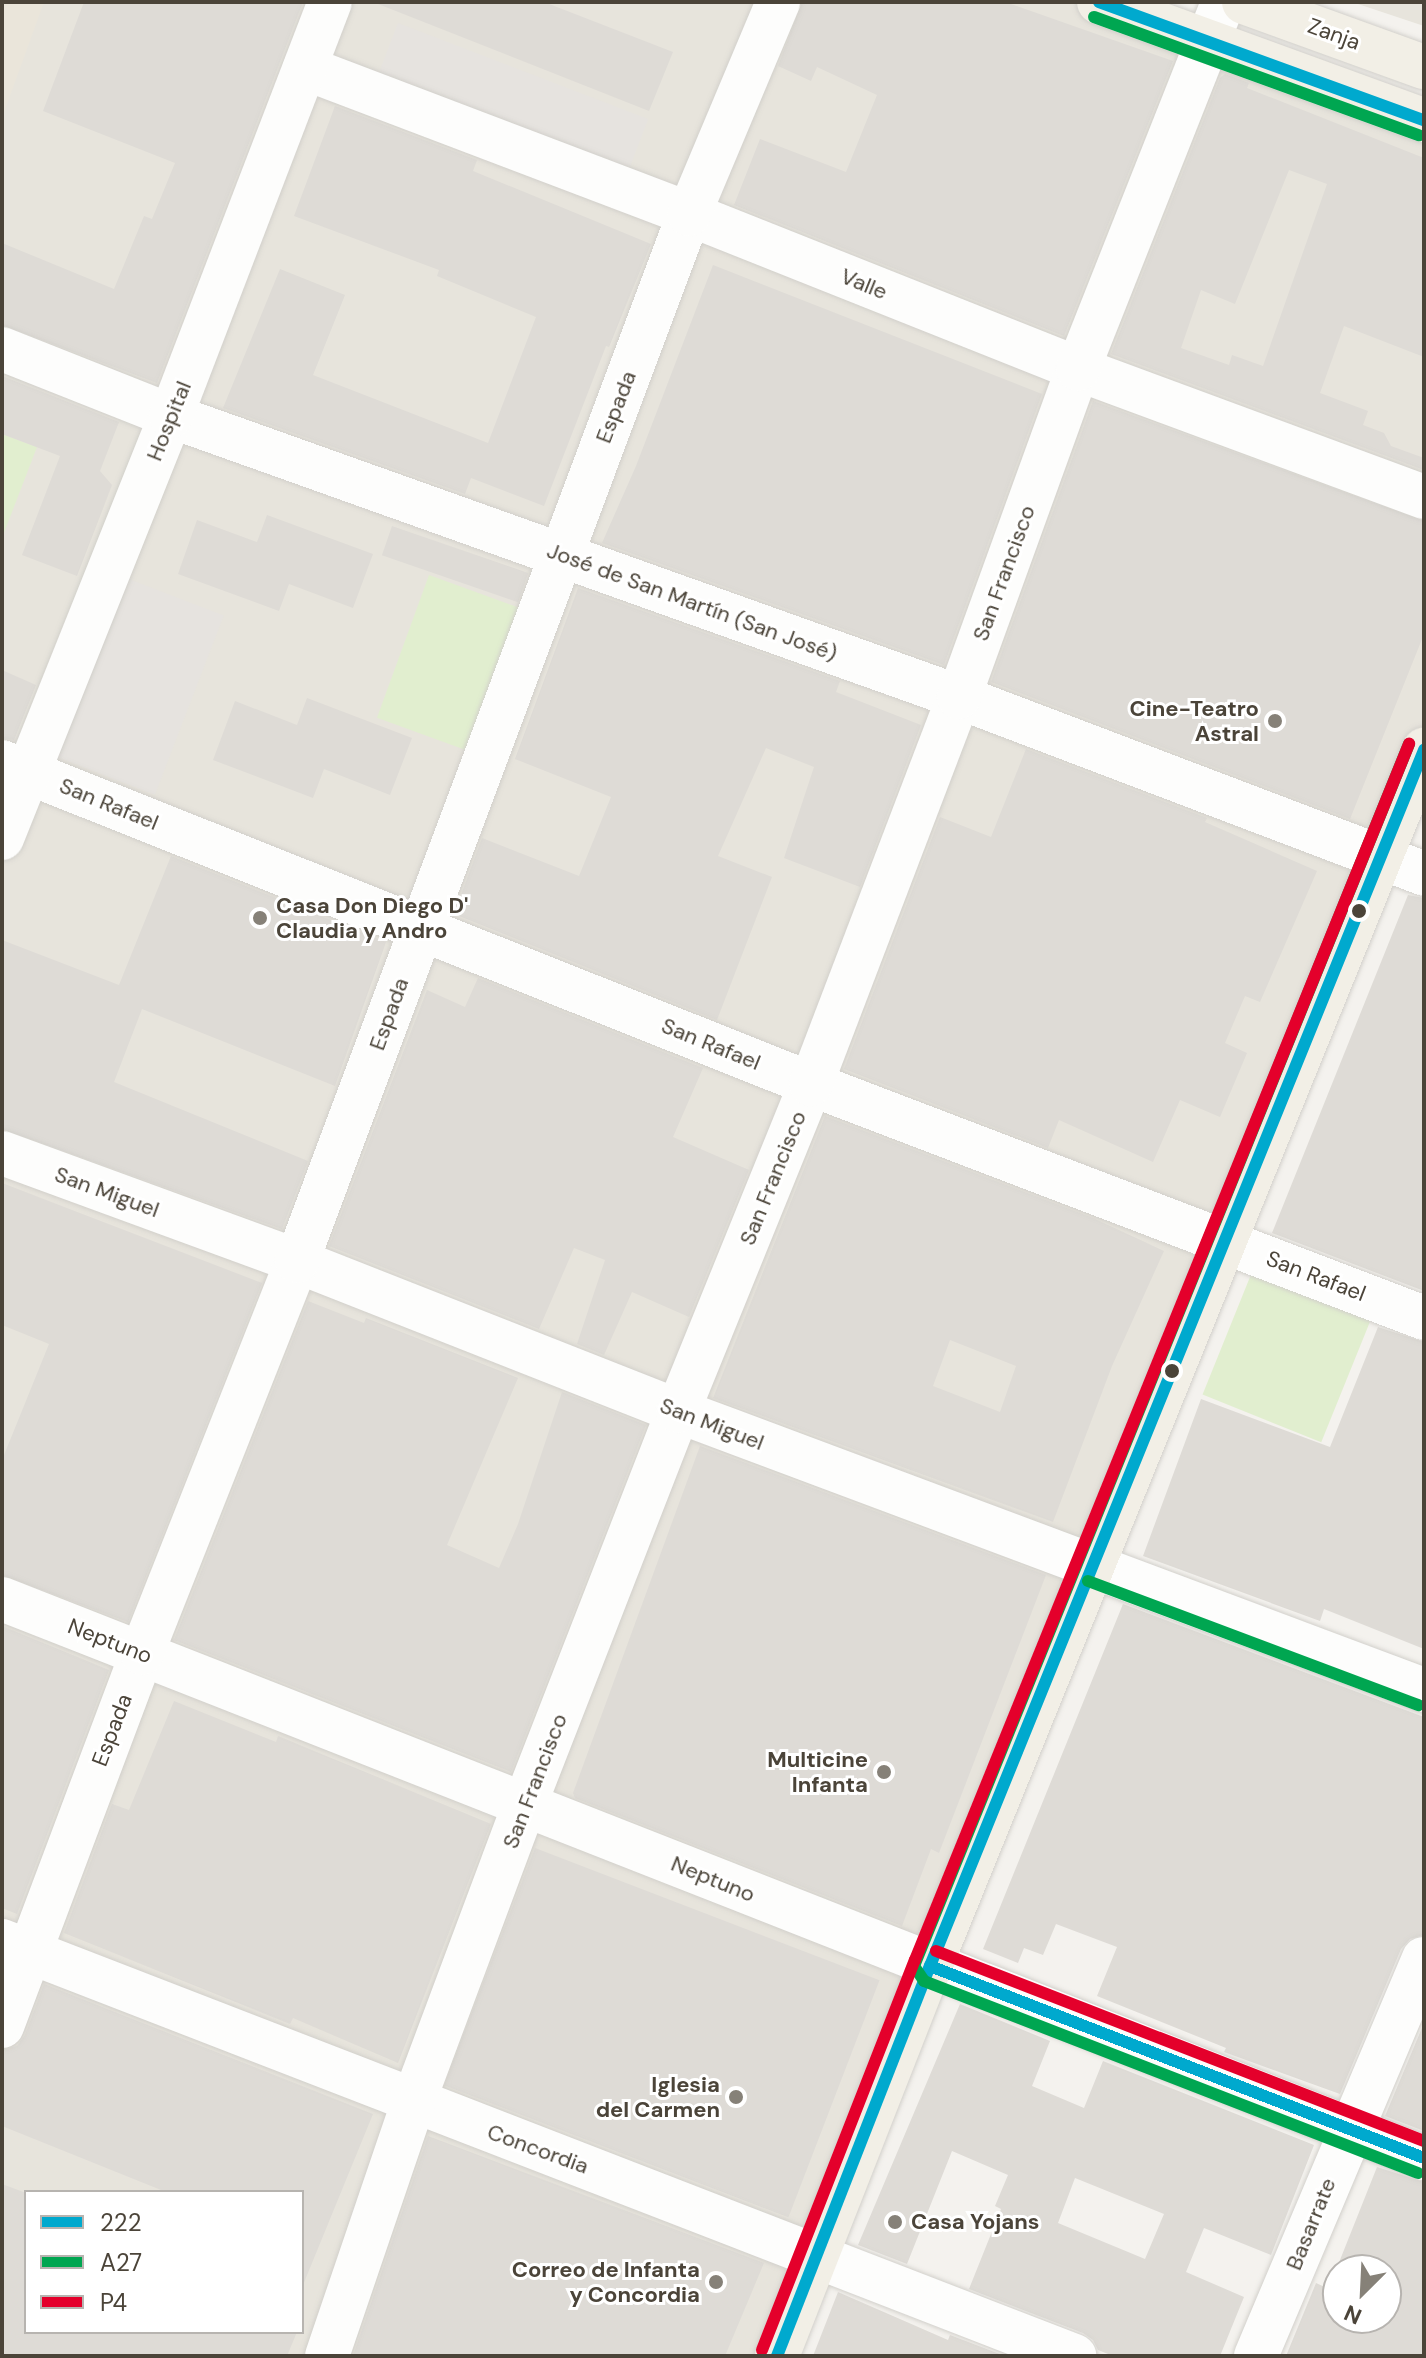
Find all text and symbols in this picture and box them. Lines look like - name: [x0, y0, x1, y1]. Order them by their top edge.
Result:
- street label: Zanja: [1304, 12, 1364, 56]
- street label: Valle: [837, 263, 891, 305]
- street label: Espada: [590, 367, 642, 447]
- street label: Hospital: [141, 377, 197, 465]
- street label: San Francisco: [967, 502, 1041, 644]
- street label: José de San Martín (San José): [543, 537, 841, 667]
- place label: Cine-Teatro Astral: [1129, 695, 1259, 746]
- marker: Cine-Teatro Astral: [1266, 712, 1284, 730]
- street label: San Rafael: [56, 772, 162, 836]
- place label: Casa Don Diego D' Claudia y Andro: [276, 892, 468, 944]
- unlabelled marker: [1351, 903, 1367, 919]
- marker: Casa Don Diego D' Claudia y Andro: [251, 909, 269, 927]
- street label: Espada: [364, 974, 414, 1054]
- street label: San Rafael: [658, 1012, 764, 1076]
- street label: San Francisco: [734, 1107, 812, 1249]
- street label: San Miguel: [51, 1161, 163, 1223]
- street label: San Rafael: [1263, 1245, 1369, 1307]
- unlabelled marker: [1164, 1363, 1180, 1379]
- street label: San Miguel: [656, 1392, 768, 1456]
- street label: Neptuno: [64, 1613, 156, 1669]
- street label: Espada: [86, 1690, 138, 1770]
- street label: San Francisco: [497, 1710, 573, 1852]
- place label: Multicine Infanta: [767, 1746, 868, 1798]
- marker: Multicine Infanta: [875, 1763, 893, 1781]
- street label: Neptuno: [667, 1850, 759, 1908]
- place label: Iglesia del Carmen: [596, 2071, 720, 2122]
- marker: Iglesia del Carmen: [727, 2088, 745, 2106]
- street label: Concordia: [484, 2118, 592, 2180]
- street label: Basarrate: [1281, 2174, 1341, 2274]
- legend: [24, 2190, 304, 2334]
- text: 222: [100, 2207, 141, 2238]
- place label: Casa Yojans: [911, 2209, 1040, 2235]
- marker: Casa Yojans: [886, 2213, 904, 2231]
- text: A27: [100, 2247, 142, 2278]
- north arrow: [1322, 2254, 1402, 2334]
- place label: Correo de Infanta y Concordia: [512, 2256, 700, 2308]
- marker: Correo de Infanta y Concordia: [707, 2273, 725, 2291]
- text: P4: [100, 2287, 127, 2318]
- text: N: [1340, 2298, 1366, 2331]

